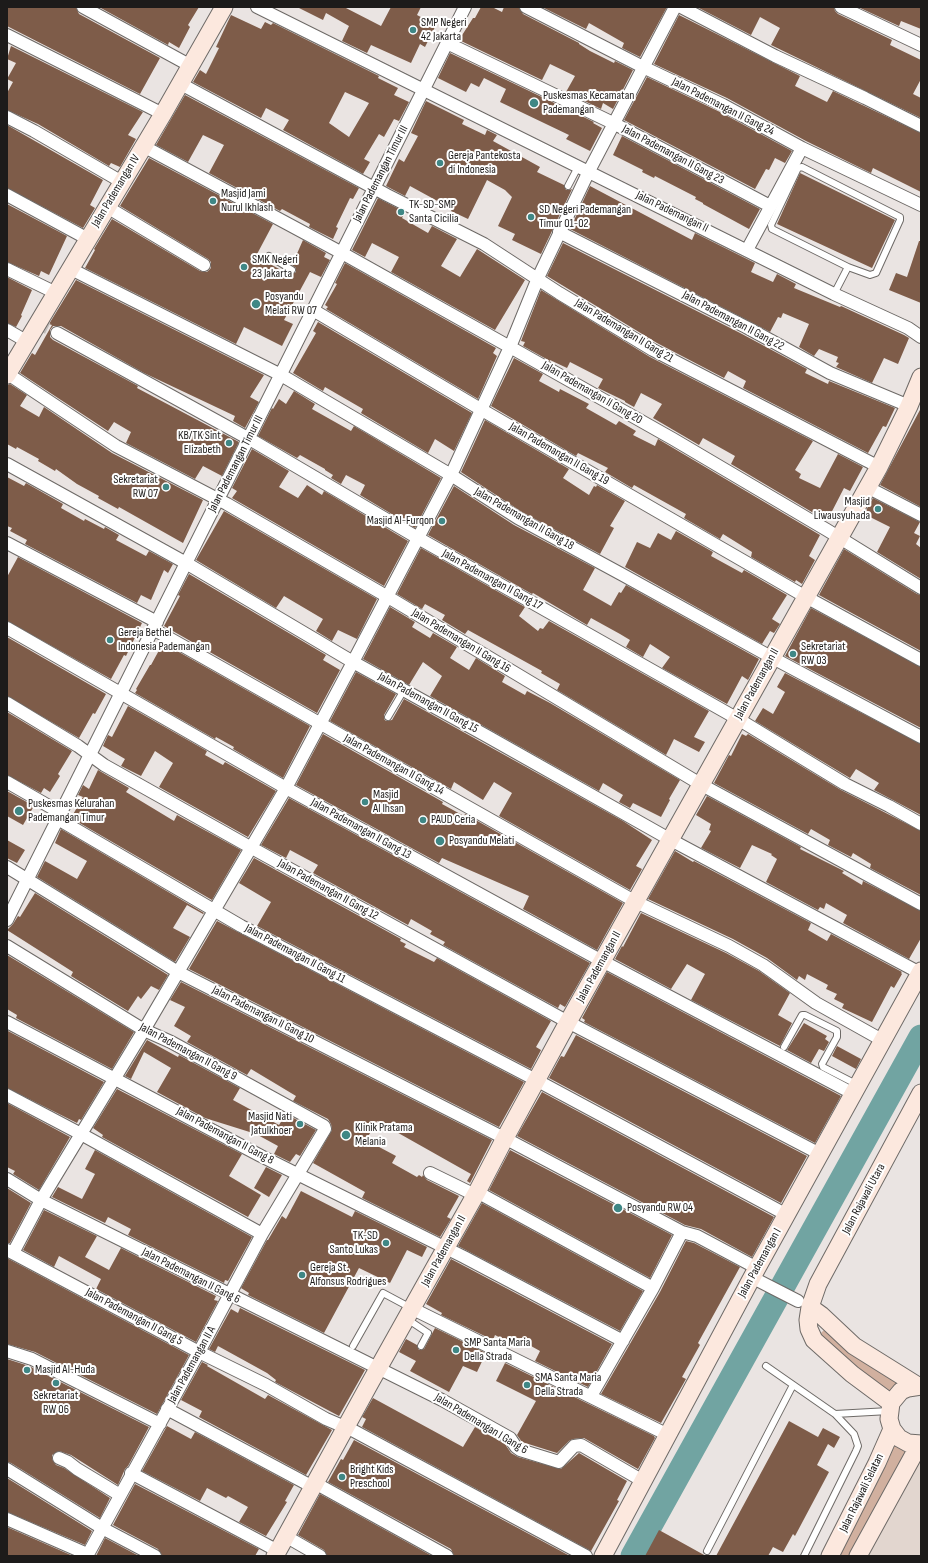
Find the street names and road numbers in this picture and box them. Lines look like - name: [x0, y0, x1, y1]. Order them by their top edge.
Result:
- street label: Jalan Pademangan II Gang 24: [669, 75, 777, 139]
- street label: Jalan Pademangan II Gang 23: [620, 122, 726, 188]
- street label: Jalan Pademangan Timur III: [350, 123, 412, 225]
- street label: Jalan Pademangan IV: [89, 152, 143, 230]
- street label: Jalan Pademangan II: [633, 188, 711, 236]
- street label: Jalan Pademangan II Gang 22: [680, 288, 786, 354]
- street label: Jalan Pademangan II Gang 21: [572, 296, 676, 366]
- street label: Jalan Pademangan II Gang 20: [539, 358, 645, 428]
- street label: Jalan Pademangan Timur III: [205, 413, 267, 515]
- street label: Jalan Pademangan II Gang 19: [507, 420, 611, 488]
- street label: Jalan Pademangan II Gang 18: [472, 485, 576, 553]
- street label: Jalan Pademangan II Gang 17: [439, 547, 545, 613]
- street label: Jalan Pademangan II Gang 16: [409, 606, 513, 676]
- street label: Jalan Pademangan II: [732, 646, 782, 722]
- street label: Jalan Pademangan II Gang 15: [375, 669, 481, 737]
- street label: Jalan Pademangan II Gang 14: [341, 731, 447, 799]
- street label: Jalan Pademangan II Gang 13: [308, 795, 414, 863]
- street label: Jalan Pademangan II Gang 12: [275, 856, 381, 924]
- street label: Jalan Pademangan II Gang 11: [242, 921, 348, 987]
- street label: Jalan Pademangan II: [574, 929, 624, 1005]
- street label: Jalan Pademangan II Gang 10: [209, 983, 317, 1047]
- street label: Jalan Pademangan II Gang 9: [137, 1020, 239, 1084]
- street label: Jalan Pademangan II Gang 8: [174, 1104, 276, 1168]
- street label: Jalan Rajawali Utara: [839, 1161, 889, 1237]
- street label: Jalan Pademangan II: [419, 1213, 469, 1289]
- street label: Jalan Pademangan I: [735, 1226, 785, 1300]
- street label: Jalan Pademangan II Gang 6: [139, 1245, 243, 1307]
- street label: Jalan Pademangan II Gang 5: [83, 1285, 185, 1349]
- street label: Jalan Pademangan II A: [165, 1324, 219, 1406]
- street label: Jalan Pademangan I Gang 6: [432, 1391, 530, 1457]
- street label: Jalan Rajawali Selatan: [837, 1451, 887, 1535]

